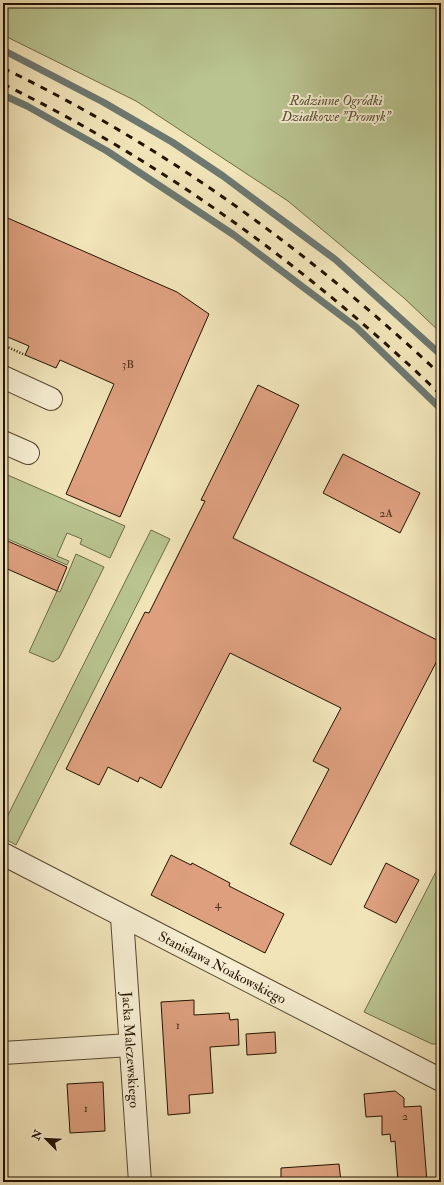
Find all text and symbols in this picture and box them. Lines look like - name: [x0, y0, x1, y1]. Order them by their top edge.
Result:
- park label: Rodzinne Ogródki Działkowe "Promyk": [281, 92, 393, 125]
- house number: 3B: [122, 357, 134, 372]
- house number: 2A: [379, 506, 393, 521]
- house number: 4: [215, 897, 222, 912]
- street label: Stanisława Noakowskiego: [155, 928, 289, 1008]
- street label: Jacka Malczewskiego: [118, 990, 143, 1109]
- house number: 1: [176, 1018, 180, 1033]
- house number: 1: [84, 1101, 88, 1116]
- house number: 2: [402, 1109, 408, 1124]
- north arrow: [26, 1119, 66, 1159]
- text: N: [29, 1127, 46, 1143]

